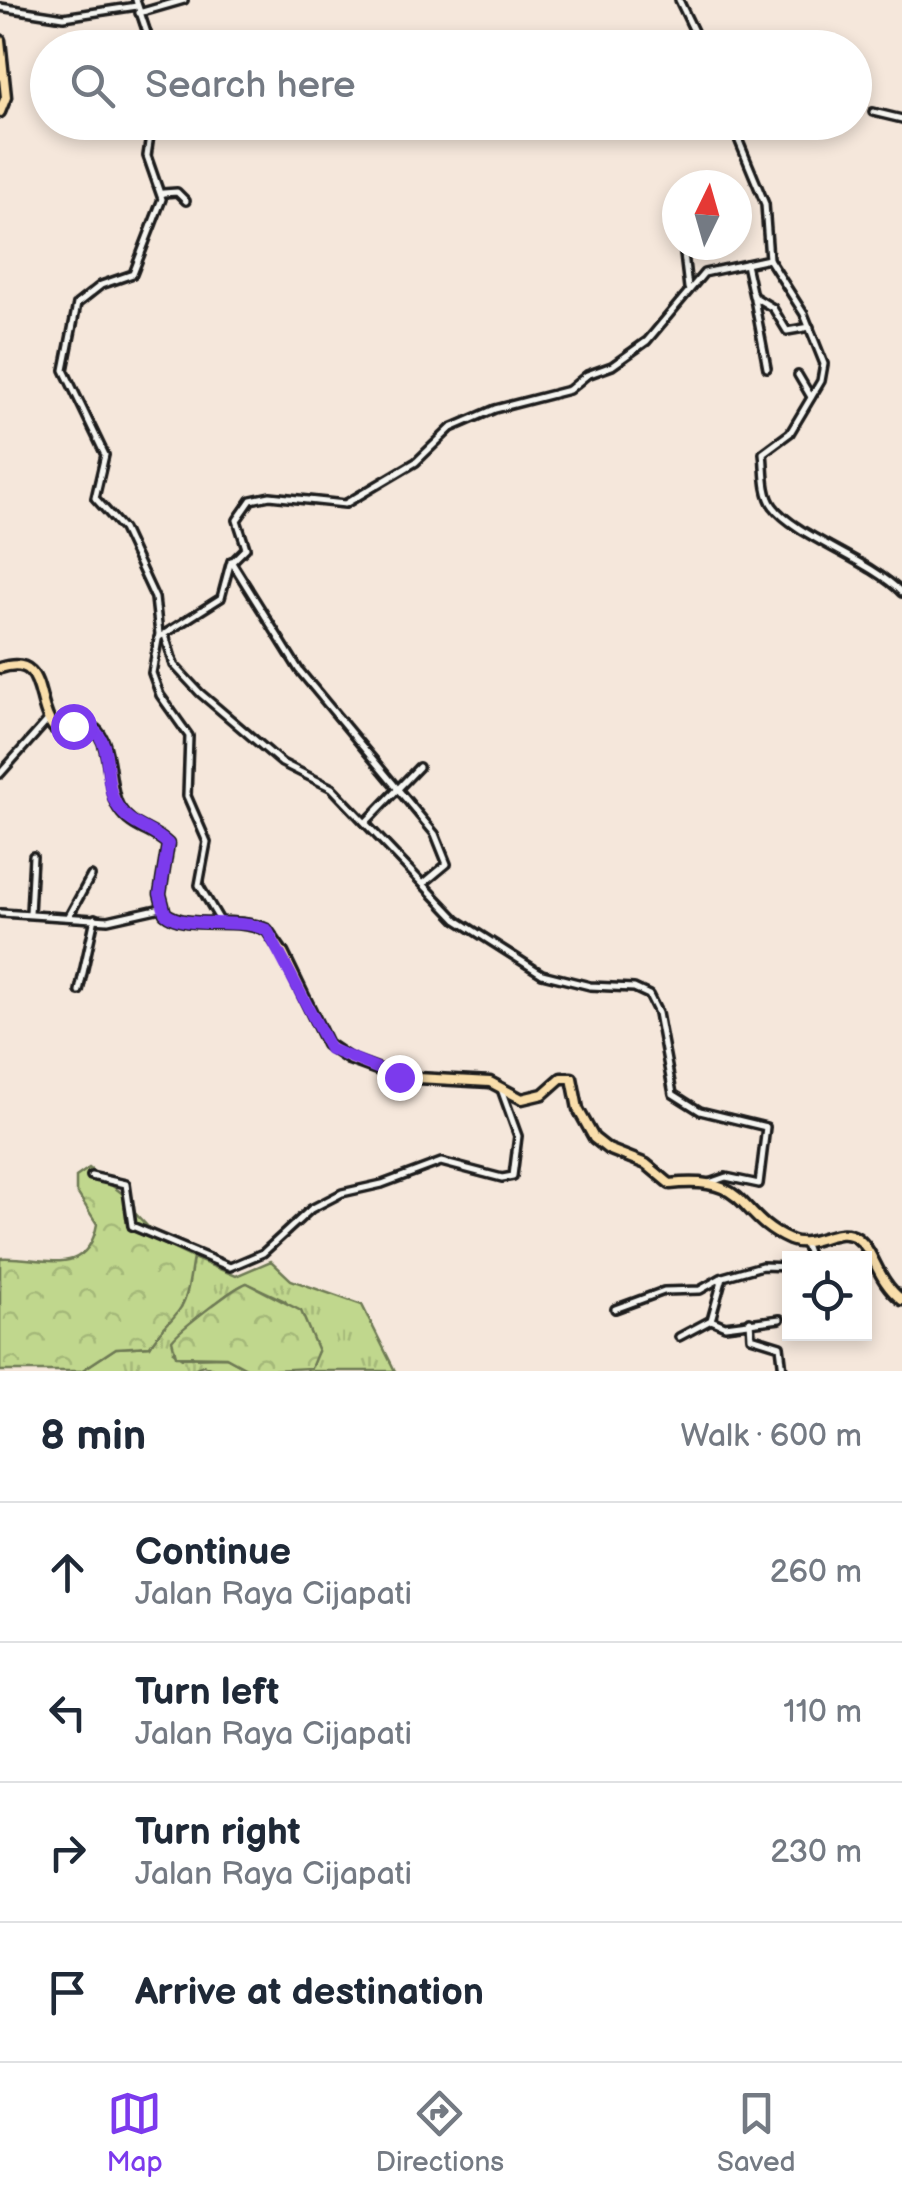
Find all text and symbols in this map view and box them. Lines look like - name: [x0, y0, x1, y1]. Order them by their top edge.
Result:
- search box: [30, 30, 872, 140]
- icon: search: [65, 58, 120, 113]
- text: Search here: [145, 63, 356, 108]
- north arrow: [662, 170, 752, 260]
- route start: [51, 704, 97, 750]
- route end: [377, 1055, 423, 1101]
- map controls: [782, 1251, 872, 1341]
- button: locate: [782, 1251, 872, 1341]
- text: 8 min: [40, 1411, 146, 1462]
- text: Walk · 600 m: [681, 1417, 862, 1456]
- text: Continue: [135, 1530, 291, 1575]
- icon: ahead: [40, 1545, 95, 1600]
- text: 260 m: [770, 1553, 862, 1592]
- text: Jalan Raya Cijapati: [135, 1575, 412, 1614]
- text: Turn left: [135, 1670, 279, 1715]
- icon: left: [40, 1685, 95, 1740]
- text: 110 m: [783, 1693, 862, 1732]
- text: Jalan Raya Cijapati: [135, 1715, 412, 1754]
- text: Turn right: [135, 1810, 300, 1855]
- icon: right: [40, 1825, 95, 1880]
- text: 230 m: [770, 1833, 862, 1872]
- text: Jalan Raya Cijapati: [135, 1855, 412, 1894]
- icon: arrive: [40, 1965, 95, 2020]
- text: Arrive at destination: [135, 1970, 484, 2015]
- tab: Map: [106, 2086, 163, 2179]
- tab: Directions: [375, 2086, 504, 2179]
- tab: Saved: [717, 2086, 796, 2179]

